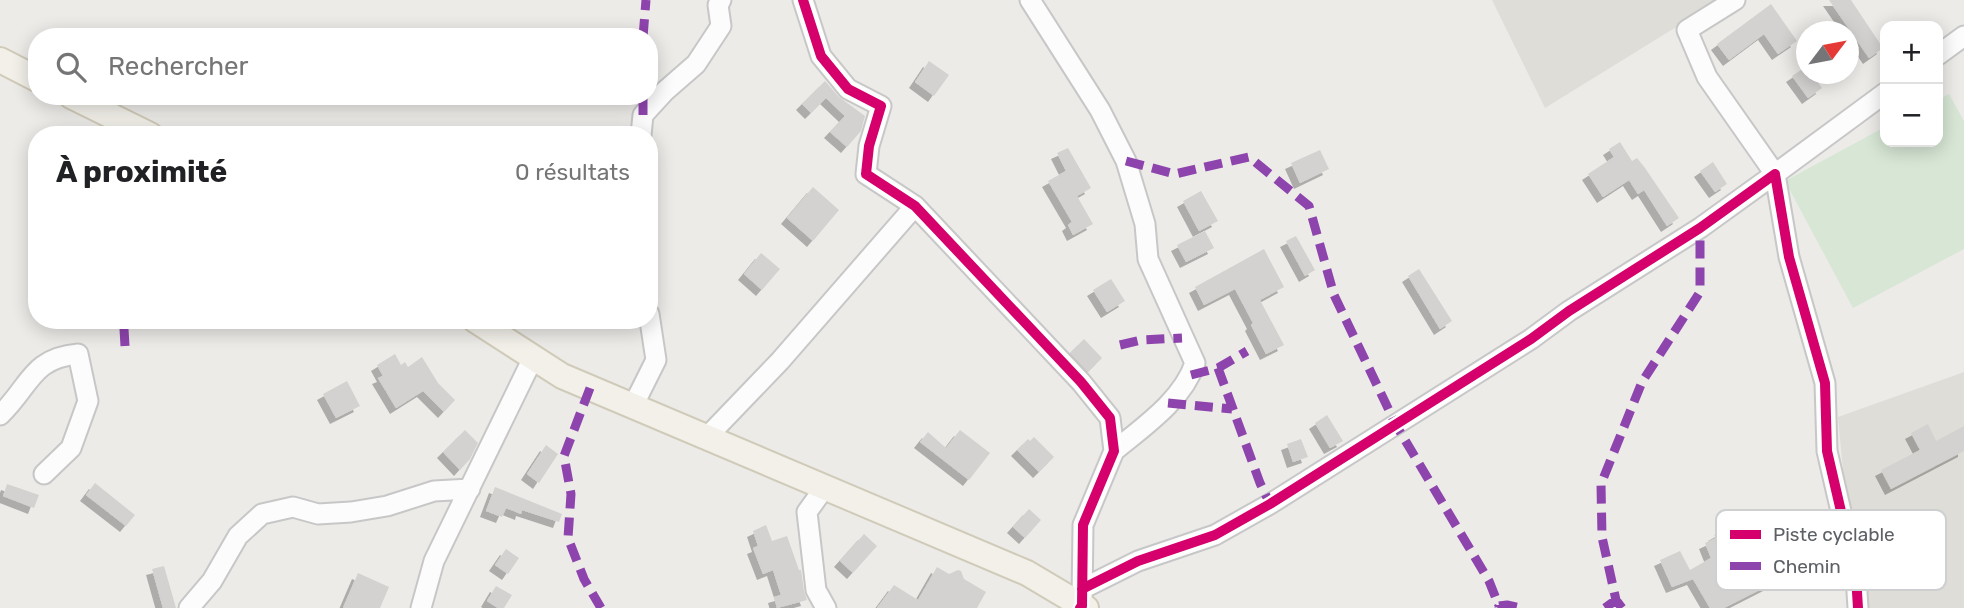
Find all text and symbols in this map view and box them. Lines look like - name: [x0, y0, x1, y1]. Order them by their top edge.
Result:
- north arrow: [1796, 21, 1859, 84]
- map controls: [1880, 21, 1943, 147]
- button: +: [1880, 21, 1943, 84]
- search box: [28, 28, 658, 105]
- icon: search: [52, 48, 90, 86]
- text: Rechercher: [108, 51, 248, 82]
- button: −: [1880, 84, 1943, 147]
- text: À proximité: [56, 154, 227, 190]
- text: 0 résultats: [515, 158, 630, 186]
- legend: [1716, 510, 1946, 590]
- text: Piste cyclable: [1773, 523, 1895, 546]
- text: Chemin: [1773, 555, 1841, 578]

